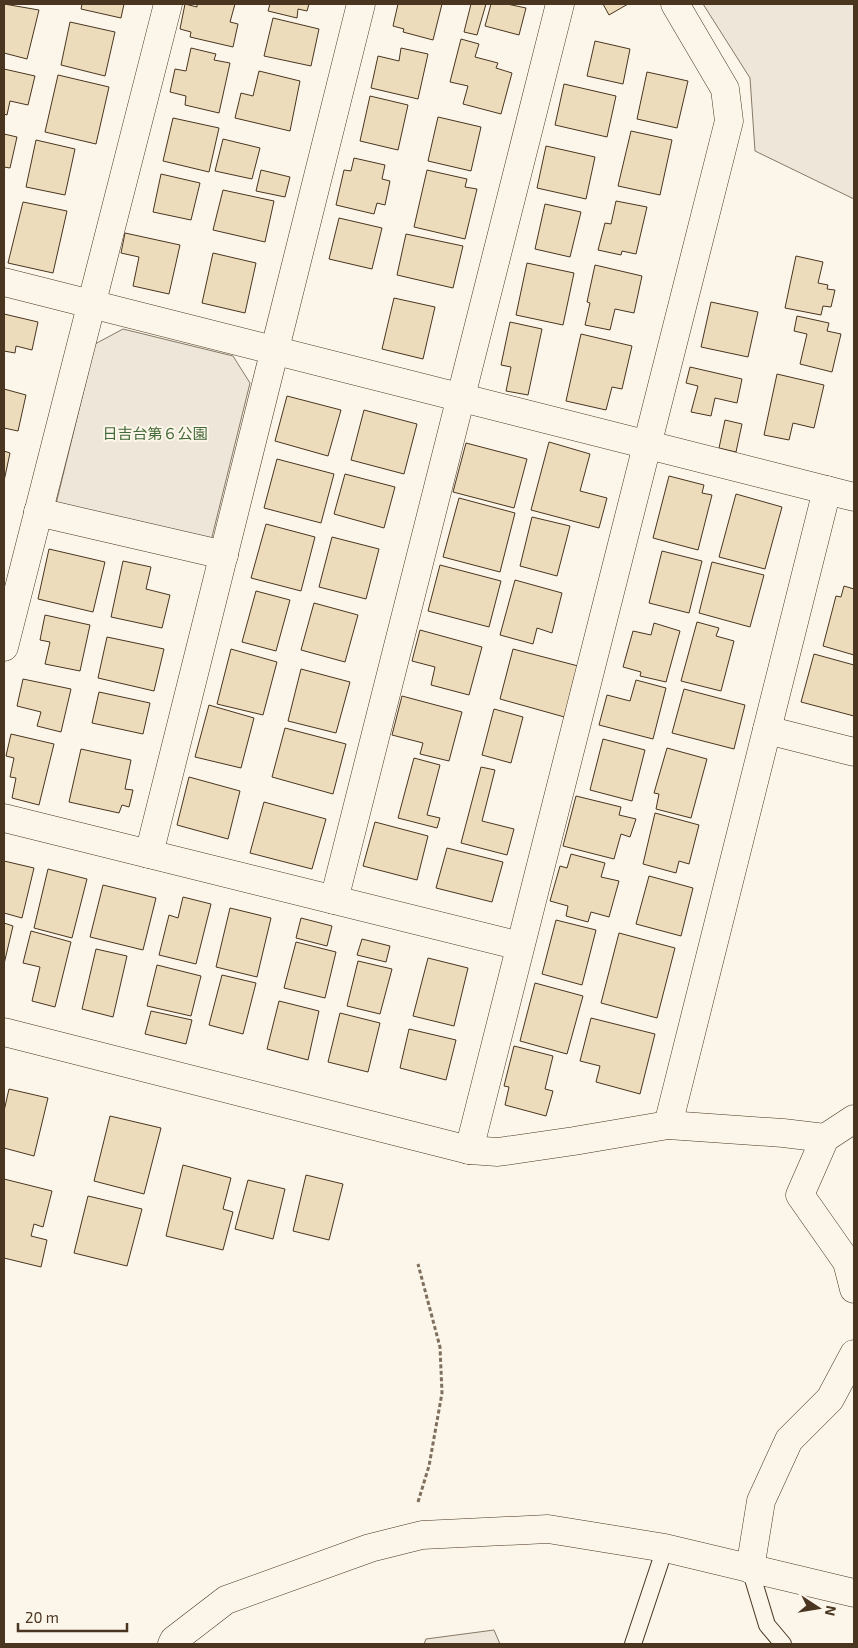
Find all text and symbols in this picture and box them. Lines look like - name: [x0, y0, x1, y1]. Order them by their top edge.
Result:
- park label: 日吉台第６公園: [102, 424, 208, 442]
- north arrow: [793, 1583, 843, 1633]
- scale bar: [18, 1600, 126, 1632]
- text: N: [822, 1604, 841, 1618]
- text: 20 m: [25, 1608, 59, 1626]

